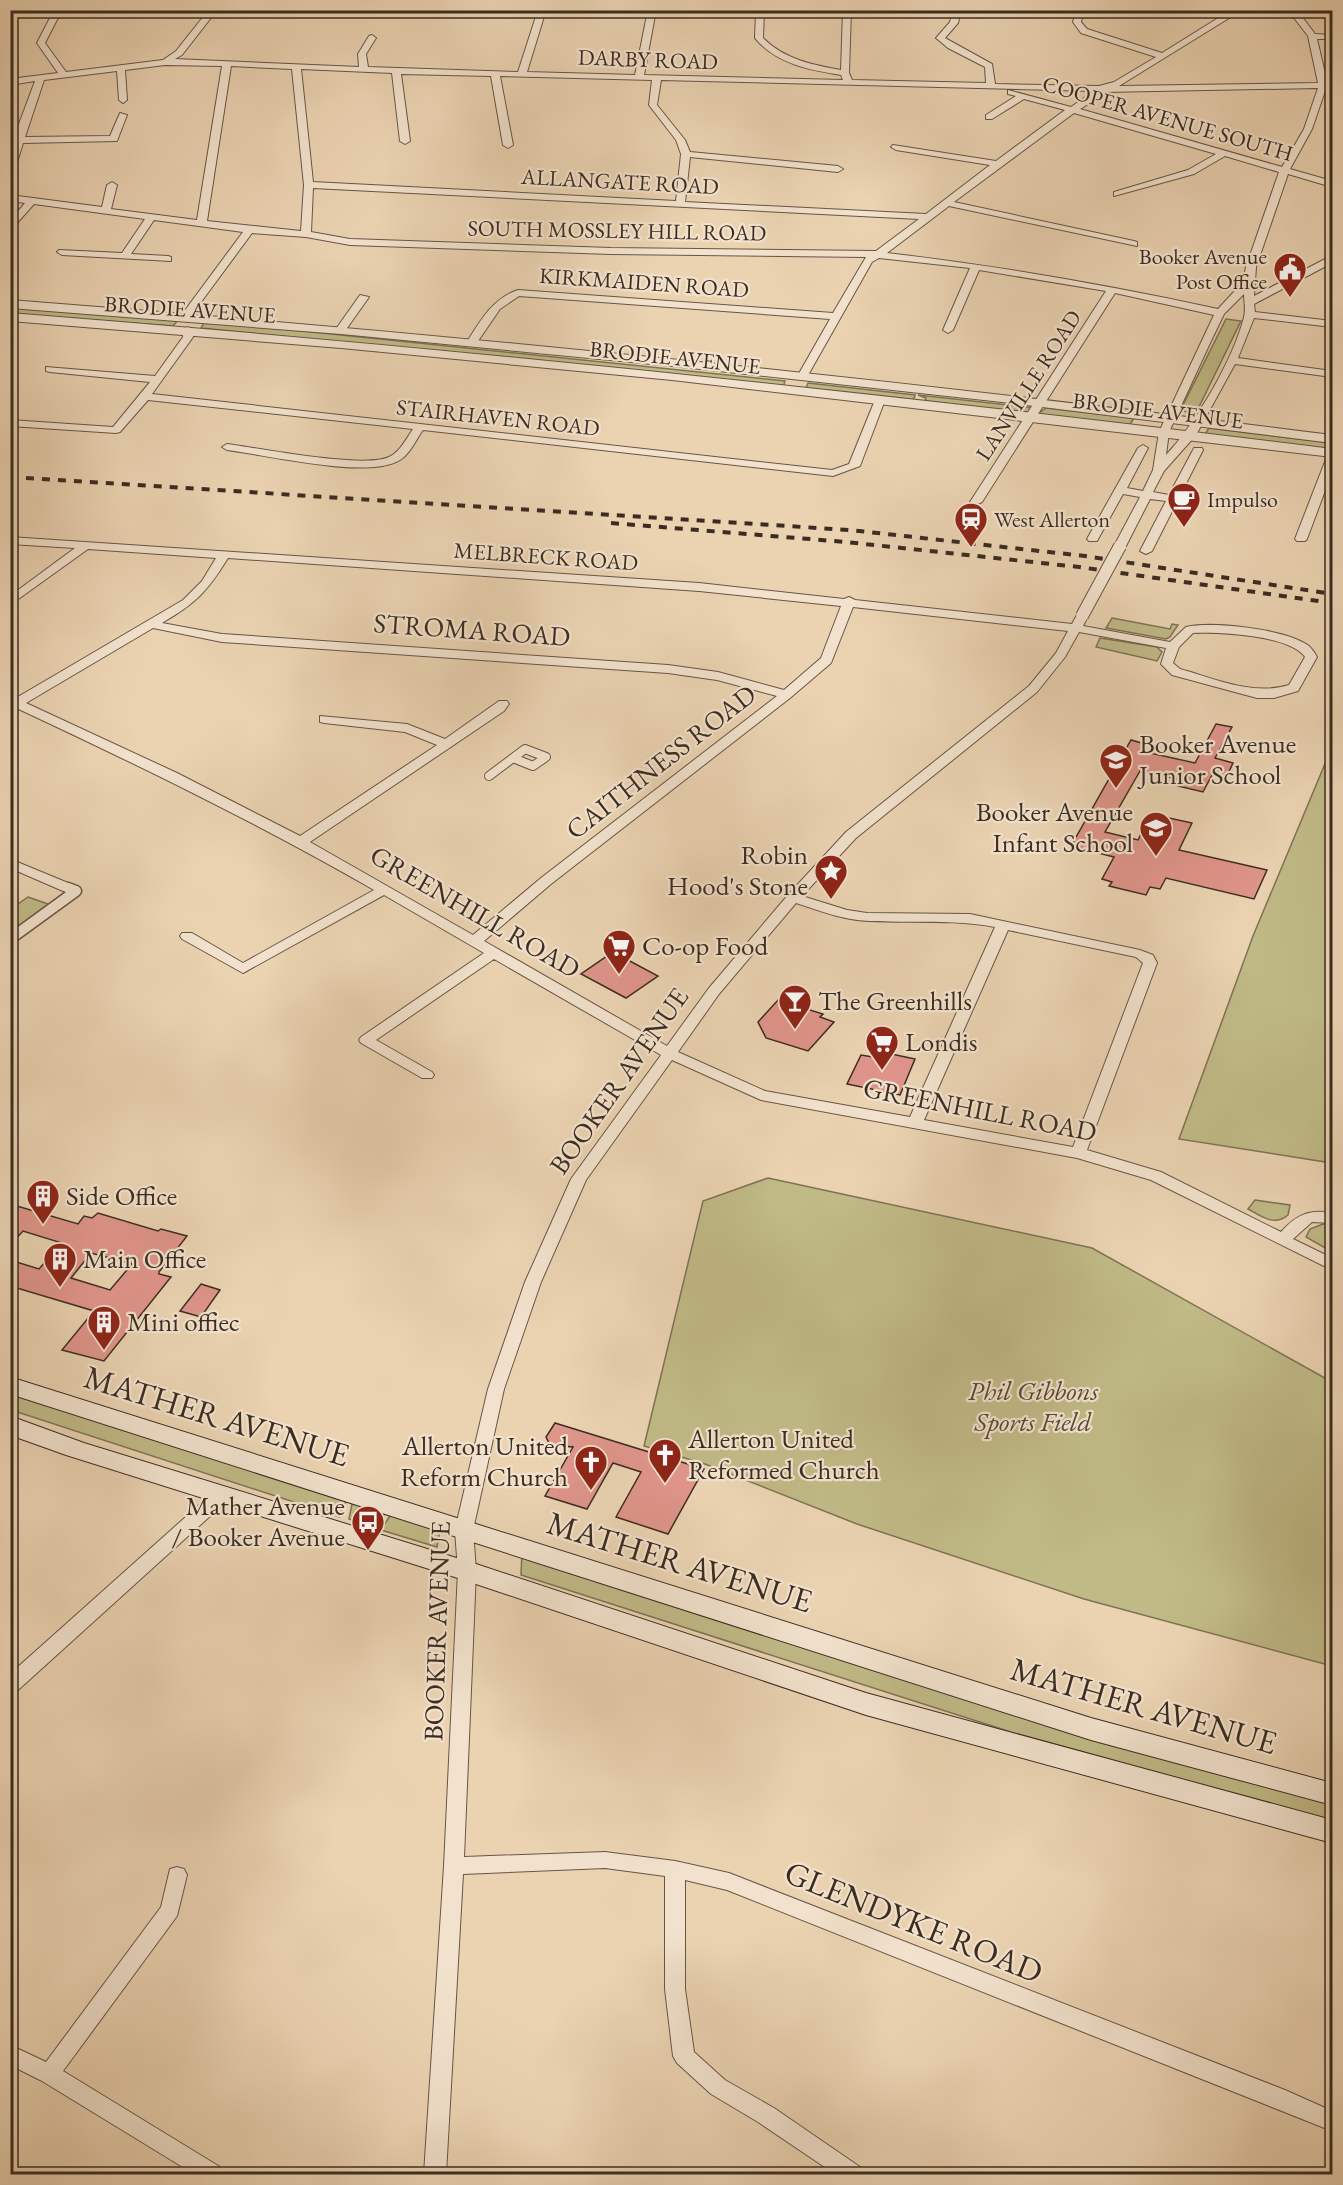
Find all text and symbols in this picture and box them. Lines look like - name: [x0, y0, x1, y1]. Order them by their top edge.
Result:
- street label: DARBY ROAD: [577, 43, 718, 76]
- street label: COOPER AVENUE SOUTH: [1039, 69, 1297, 168]
- street label: ALLANGATE ROAD: [519, 162, 720, 201]
- street label: SOUTH MOSSLEY HILL ROAD: [467, 213, 767, 248]
- place label: Booker Avenue Post Office: [1139, 242, 1267, 296]
- public building icon: Booker Avenue Post Office: [1272, 251, 1308, 298]
- street label: KIRKMAIDEN ROAD: [538, 261, 750, 304]
- street label: BRODIE AVENUE: [103, 289, 277, 330]
- street label: LANVILLE ROAD: [969, 304, 1088, 466]
- street label: BRODIE AVENUE: [588, 334, 762, 381]
- street label: BRODIE AVENUE: [1071, 386, 1245, 435]
- street label: STAIRHAVEN ROAD: [395, 392, 601, 443]
- cafe icon: Impulso: [1166, 481, 1202, 528]
- place label: Impulso: [1207, 485, 1278, 514]
- station icon: West Allerton: [953, 501, 989, 548]
- place label: West Allerton: [994, 505, 1110, 534]
- street label: MELBRECK ROAD: [453, 536, 639, 577]
- street label: STROMA ROAD: [373, 605, 572, 654]
- street label: CAITHNESS ROAD: [558, 676, 763, 847]
- place label: Booker Avenue Junior School: [1137, 726, 1296, 792]
- school or university icon: Booker Avenue Junior School: [1098, 742, 1134, 789]
- place label: Booker Avenue Infant School: [976, 794, 1133, 860]
- school or university icon: Booker Avenue Infant School: [1138, 810, 1174, 857]
- street label: GREENHILL ROAD: [364, 837, 587, 986]
- place label: Robin Hood's Stone: [667, 837, 808, 903]
- place icon: Robin Hood's Stone: [813, 853, 849, 900]
- supermarket icon: Co-op Food: [601, 928, 637, 975]
- place label: Co-op Food: [642, 928, 768, 963]
- street label: BOOKER AVENUE: [541, 981, 696, 1181]
- bar icon: The Greenhills: [777, 983, 813, 1030]
- place label: The Greenhills: [818, 983, 972, 1018]
- supermarket icon: Londis: [864, 1024, 900, 1071]
- place label: Londis: [905, 1024, 977, 1059]
- street label: GREENHILL ROAD: [861, 1070, 1100, 1149]
- building icon: Side Office: [25, 1178, 61, 1225]
- place label: Side Office: [66, 1178, 177, 1213]
- building icon: Main Office: [42, 1241, 78, 1288]
- place label: Main Office: [83, 1241, 206, 1276]
- building icon: Mini offiec: [86, 1304, 122, 1351]
- place label: Mini offiec: [127, 1304, 240, 1339]
- street label: MATHER AVENUE: [79, 1355, 355, 1476]
- park label: Phil Gibbons Sports Field: [968, 1373, 1099, 1439]
- place label: Allerton United Reformed Church: [687, 1421, 880, 1487]
- place label: Allerton United Reform Church: [400, 1428, 568, 1494]
- church icon: Allerton United Reformed Church: [647, 1437, 683, 1484]
- church icon: Allerton United Reform Church: [573, 1444, 609, 1491]
- place label: Mather Avenue / Booker Avenue: [172, 1488, 345, 1554]
- street label: MATHER AVENUE: [542, 1501, 818, 1622]
- bus stop icon: Mather Avenue / Booker Avenue: [350, 1504, 386, 1551]
- street label: BOOKER AVENUE: [415, 1520, 458, 1742]
- street label: MATHER AVENUE: [1006, 1647, 1282, 1764]
- street label: GLENDYKE ROAD: [779, 1850, 1049, 1993]

